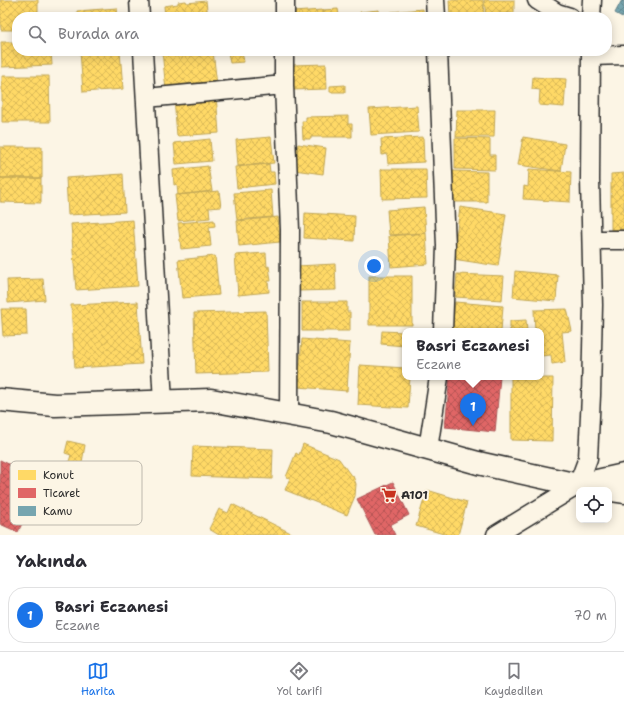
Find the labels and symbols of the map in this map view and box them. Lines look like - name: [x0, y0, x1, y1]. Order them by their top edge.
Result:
- your location: [364, 256, 384, 276]
- pin: 1: [460, 393, 486, 426]
- legend: [10, 461, 142, 525]
- text: Konut: [43, 468, 74, 483]
- text: Ticaret: [43, 486, 80, 501]
- supermarket icon: A101: [380, 486, 398, 504]
- place label: A101: [401, 487, 428, 503]
- text: Kamu: [43, 504, 72, 519]

